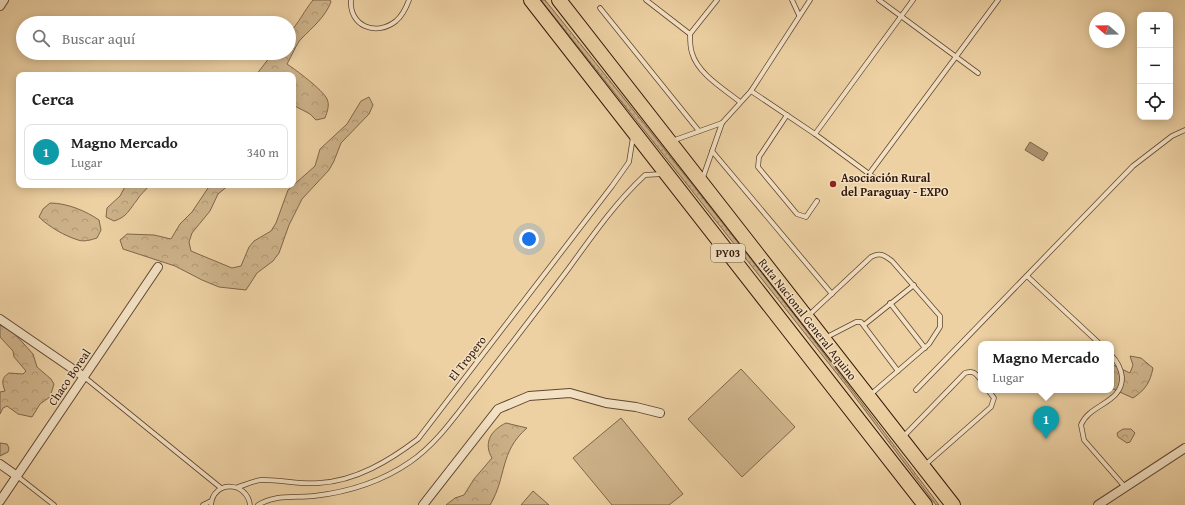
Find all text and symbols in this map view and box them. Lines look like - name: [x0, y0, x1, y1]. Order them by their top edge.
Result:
- north arrow: [1089, 12, 1125, 48]
- map controls: [1137, 12, 1173, 120]
- button: +: [1137, 12, 1173, 48]
- search box: [16, 16, 296, 60]
- icon: search: [30, 27, 52, 49]
- text: Buscar aquí: [62, 28, 135, 49]
- button: −: [1137, 48, 1173, 84]
- button: locate: [1137, 84, 1173, 120]
- text: Cerca: [32, 86, 74, 111]
- text: Magno Mercado: [71, 132, 178, 153]
- text: 1: [43, 143, 49, 162]
- text: 340 m: [247, 143, 279, 162]
- text: Lugar: [71, 153, 102, 172]
- place label: Asociación Rural del Paraguay - EXPO: [841, 169, 949, 200]
- marker: Asociación Rural del Paraguay - EXPO: [828, 179, 838, 189]
- your location: [519, 229, 539, 249]
- road number: PY03: [711, 244, 745, 262]
- street label: Ruta Nacional General Aquino: [755, 254, 861, 384]
- street label: El Tropero: [444, 332, 490, 384]
- popup: [978, 341, 1114, 393]
- street label: Chaco Boreal: [44, 345, 95, 409]
- text: Magno Mercado: [993, 347, 1099, 368]
- text: Lugar: [993, 368, 1024, 387]
- pin: 1: [1033, 406, 1059, 439]

